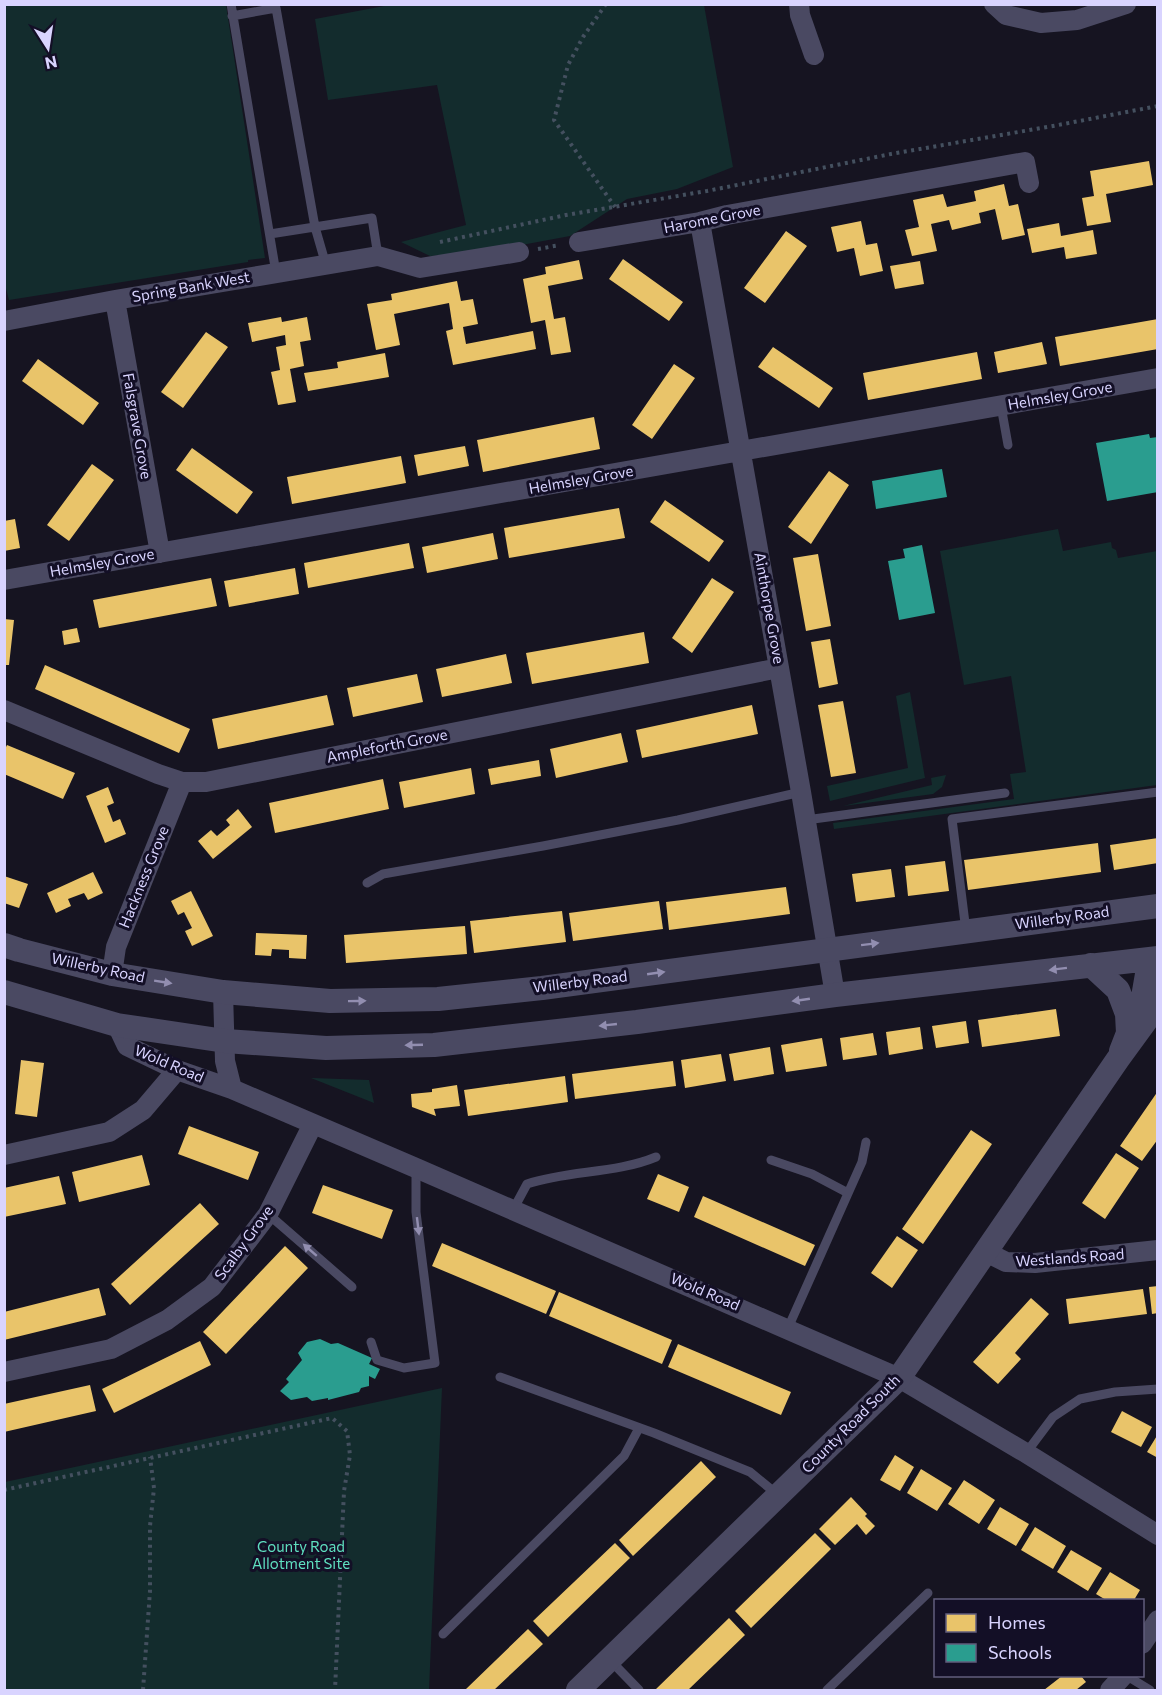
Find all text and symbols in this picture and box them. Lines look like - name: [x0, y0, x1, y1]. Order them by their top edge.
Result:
- north arrow: [18, 18, 78, 78]
- text: N: [43, 53, 59, 74]
- street label: Harome Grove: [662, 200, 762, 236]
- street label: Spring Bank West: [130, 267, 251, 305]
- street label: Falsgrave Grove: [120, 371, 156, 480]
- street label: Helmsley Grove: [1006, 377, 1114, 413]
- street label: Helmsley Grove: [527, 461, 635, 497]
- street label: Helmsley Grove: [48, 544, 156, 580]
- street label: Ainthorpe Grove: [751, 551, 789, 665]
- street label: Ampleforth Grove: [325, 724, 449, 766]
- street label: Hackness Grove: [114, 823, 172, 930]
- street label: Willerby Road: [1014, 901, 1110, 933]
- one-way arrow: [860, 939, 879, 948]
- street label: Willerby Road: [50, 948, 147, 986]
- one-way arrow: [1048, 964, 1067, 974]
- street label: Willerby Road: [532, 966, 628, 996]
- one-way arrow: [646, 968, 665, 977]
- one-way arrow: [154, 978, 173, 987]
- one-way arrow: [792, 995, 811, 1004]
- one-way arrow: [348, 996, 367, 1005]
- one-way arrow: [599, 1021, 618, 1030]
- street label: Wold Road: [132, 1040, 207, 1086]
- one-way arrow: [405, 1041, 424, 1050]
- street label: Scalby Grove: [210, 1201, 276, 1283]
- one-way arrow: [413, 1217, 422, 1236]
- one-way arrow: [302, 1244, 318, 1257]
- street label: Westlands Road: [1015, 1244, 1125, 1270]
- street label: Wold Road: [668, 1268, 743, 1314]
- street label: County Road South: [797, 1370, 903, 1476]
- park label: County Road Allotment Site: [252, 1537, 350, 1572]
- legend: [934, 1599, 1144, 1677]
- text: Homes: [988, 1611, 1046, 1633]
- text: Schools: [988, 1641, 1052, 1663]

